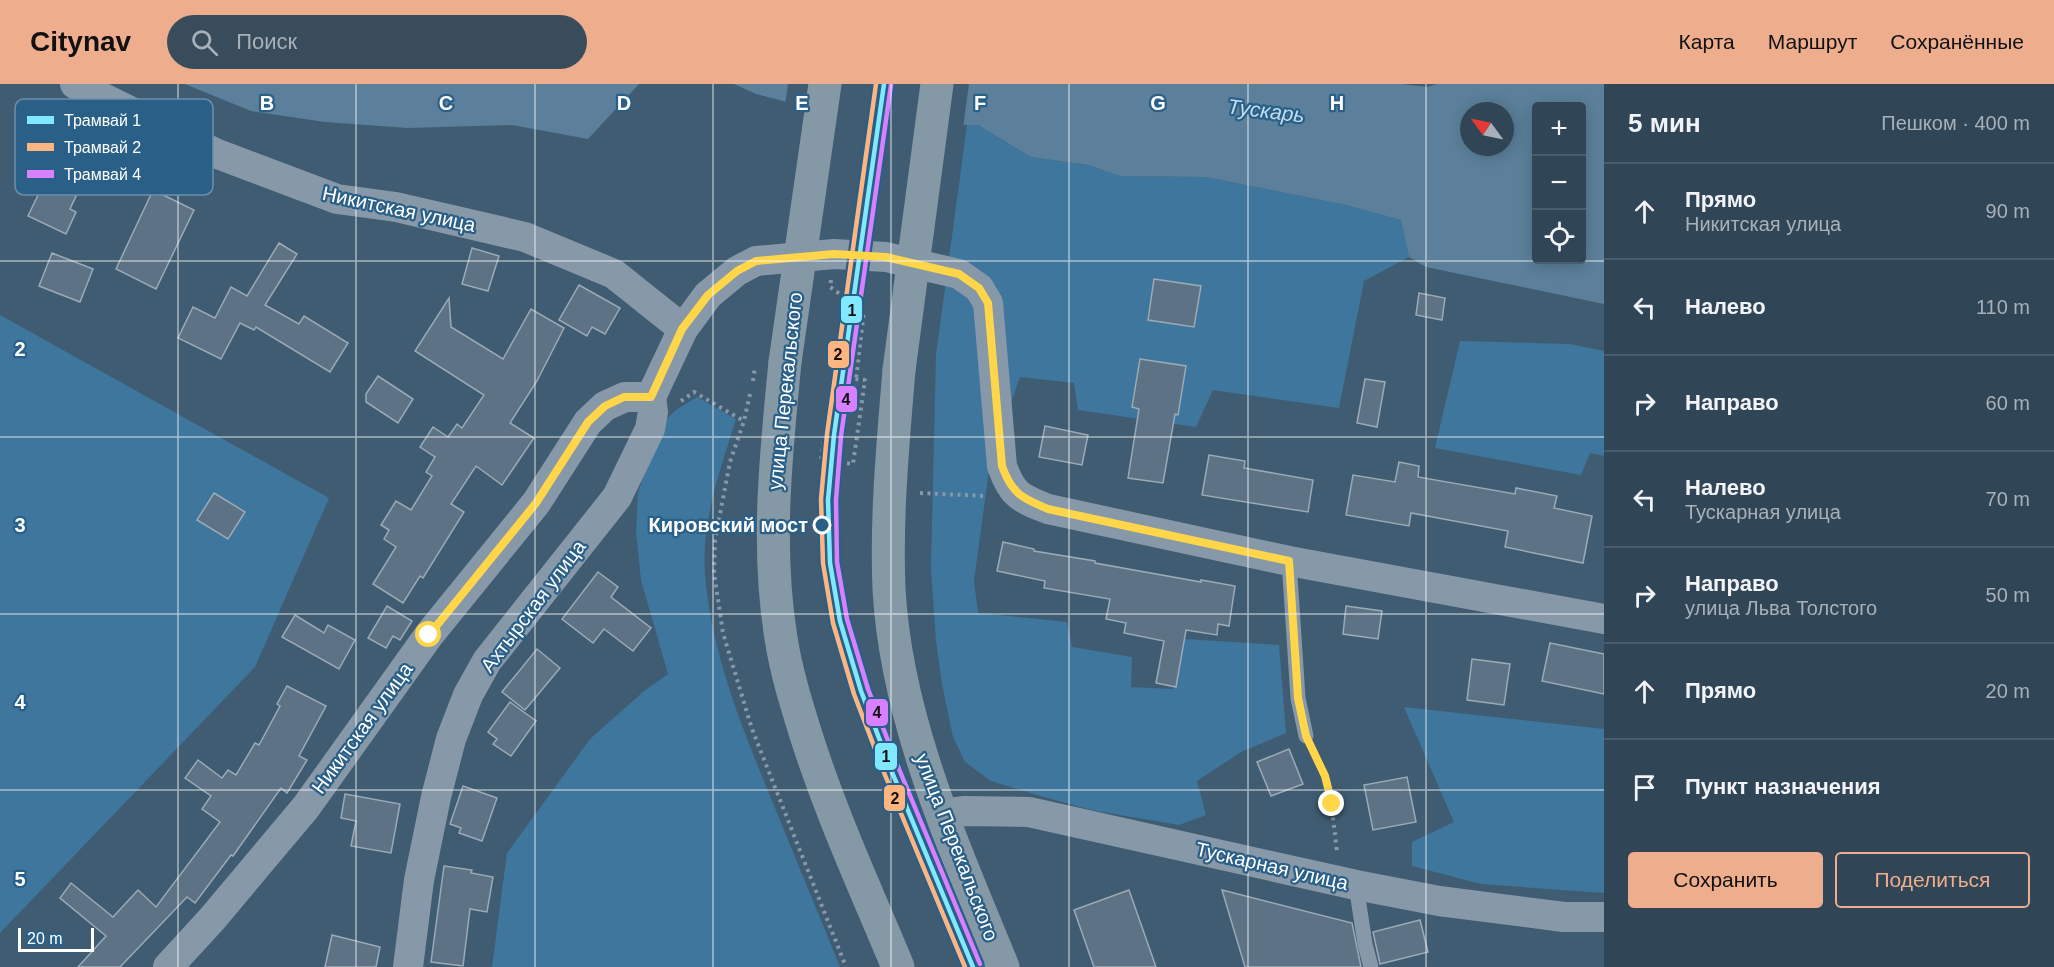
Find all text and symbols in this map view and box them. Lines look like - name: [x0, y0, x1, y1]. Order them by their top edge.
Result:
- search box: [167, 15, 587, 69]
- text: Citynav: [30, 26, 131, 57]
- icon: search: [188, 26, 221, 59]
- text: Поиск: [236, 29, 297, 54]
- text: Карта: [1679, 30, 1735, 53]
- text: Маршрут: [1768, 30, 1857, 53]
- text: Сохранённые: [1890, 30, 2024, 53]
- text: B: [260, 92, 274, 114]
- text: C: [439, 92, 453, 114]
- text: D: [617, 92, 631, 114]
- text: E: [795, 92, 809, 114]
- text: F: [974, 92, 986, 114]
- text: G: [1150, 92, 1166, 114]
- text: H: [1330, 92, 1344, 114]
- water label: Тускарь: [1226, 94, 1306, 127]
- legend: [15, 99, 213, 195]
- north arrow: [1460, 102, 1514, 156]
- map controls: [1532, 102, 1586, 264]
- button: +: [1532, 102, 1586, 156]
- text: 5 мин: [1628, 108, 1701, 138]
- text: Трамвай 1: [64, 112, 141, 129]
- text: Пешком · 400 m: [1881, 112, 2030, 134]
- text: Трамвай 2: [64, 139, 141, 156]
- button: −: [1532, 156, 1586, 210]
- text: Трамвай 4: [64, 166, 141, 183]
- street label: Никитская улица: [320, 182, 479, 236]
- text: Прямо: [1685, 187, 1756, 212]
- icon: ahead: [1628, 195, 1661, 228]
- text: 90 m: [1986, 200, 2030, 222]
- button: locate: [1532, 210, 1586, 264]
- text: Никитская улица: [1685, 213, 1841, 235]
- street label: улица Перекальского: [764, 291, 806, 491]
- icon: left: [1628, 291, 1661, 324]
- text: Налево: [1685, 294, 1766, 319]
- line badge: 1: [840, 295, 863, 324]
- text: 110 m: [1976, 296, 2030, 318]
- text: 1: [848, 302, 857, 319]
- text: 2: [14, 338, 26, 360]
- line badge: 2: [827, 340, 850, 369]
- text: 2: [834, 346, 843, 363]
- line badge: 4: [835, 385, 858, 413]
- icon: right: [1628, 387, 1661, 420]
- text: Направо: [1685, 390, 1779, 415]
- text: 4: [842, 391, 851, 408]
- text: 60 m: [1986, 392, 2030, 414]
- text: Налево: [1685, 475, 1766, 500]
- icon: left: [1628, 483, 1661, 516]
- text: 70 m: [1986, 488, 2030, 510]
- text: Тускарная улица: [1685, 501, 1841, 523]
- text: 3: [14, 514, 26, 536]
- place label: Кировский мост: [649, 514, 808, 536]
- marker: Кировский мост: [813, 516, 831, 534]
- street label: Ахтырская улица: [476, 535, 590, 676]
- text: Направо: [1685, 571, 1779, 596]
- icon: right: [1628, 579, 1661, 612]
- text: 50 m: [1986, 584, 2030, 606]
- text: улица Льва Толстого: [1685, 597, 1877, 619]
- route start: [415, 621, 441, 647]
- street label: Никитская улица: [307, 658, 417, 798]
- icon: ahead: [1628, 675, 1661, 708]
- text: Прямо: [1685, 678, 1756, 703]
- text: 20 m: [1986, 680, 2030, 702]
- text: 4: [14, 691, 26, 713]
- line badge: 4: [865, 698, 889, 727]
- text: 4: [873, 704, 882, 721]
- line badge: 1: [874, 742, 898, 771]
- text: 1: [882, 748, 891, 765]
- street label: улица Перекальского: [911, 750, 1003, 944]
- icon: arrive: [1628, 771, 1661, 804]
- text: Пункт назначения: [1685, 774, 1881, 799]
- line badge: 2: [883, 784, 906, 812]
- text: 2: [891, 790, 900, 807]
- route end: [1318, 790, 1344, 816]
- street label: Тускарная улица: [1194, 838, 1351, 894]
- button: Сохранить: [1628, 852, 1823, 908]
- button: Поделиться: [1835, 852, 2030, 908]
- text: 5: [14, 868, 26, 890]
- scale bar: [18, 925, 94, 952]
- text: 20 m: [27, 930, 63, 947]

